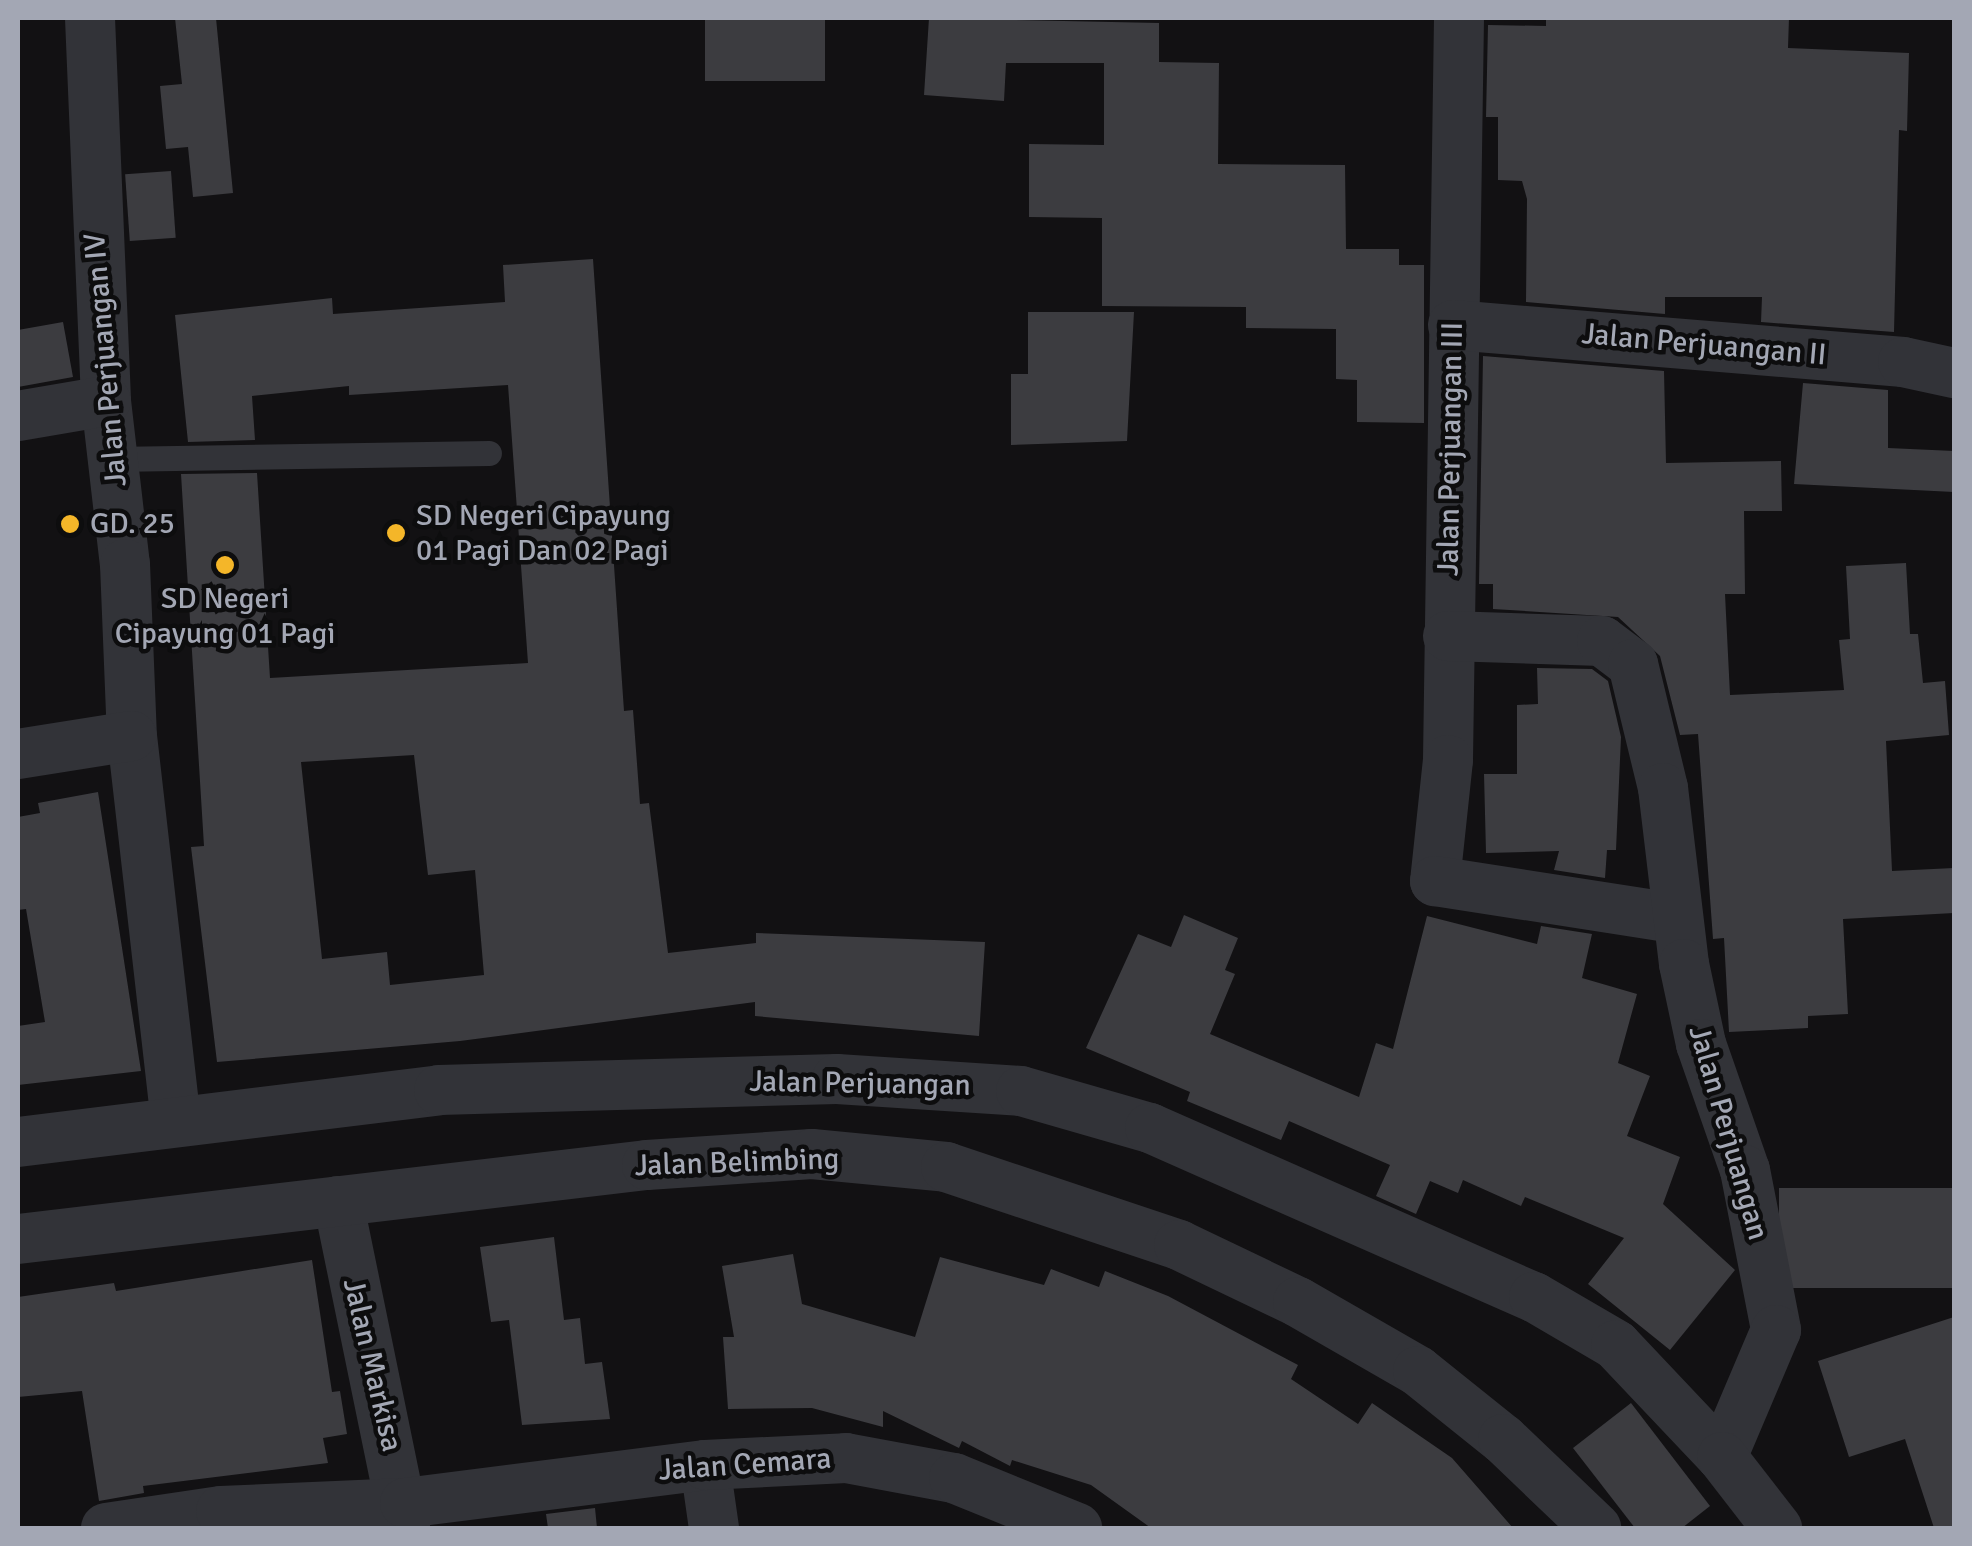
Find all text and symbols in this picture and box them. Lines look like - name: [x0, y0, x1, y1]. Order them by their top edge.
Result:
- street label: Jalan Perjuangan IV: [77, 232, 135, 488]
- street label: Jalan Perjuangan II: [1580, 316, 1828, 374]
- street label: Jalan Perjuangan III: [1431, 321, 1471, 577]
- place label: SD Negeri Cipayung 01 Pagi Dan 02 Pagi: [416, 498, 671, 568]
- place label: GD. 25: [90, 506, 175, 542]
- marker: GD. 25: [59, 513, 81, 535]
- marker: SD Negeri Cipayung 01 Pagi Dan 02 Pagi: [385, 522, 407, 544]
- marker: SD Negeri Cipayung 01 Pagi: [214, 554, 236, 576]
- place label: SD Negeri Cipayung 01 Pagi: [115, 581, 335, 652]
- street label: Jalan Perjuangan: [1680, 1022, 1776, 1244]
- street label: Jalan Perjuangan: [749, 1064, 971, 1104]
- street label: Jalan Belimbing: [634, 1141, 840, 1185]
- street label: Jalan Markisa: [335, 1275, 409, 1455]
- street label: Jalan Cemara: [657, 1441, 833, 1489]

